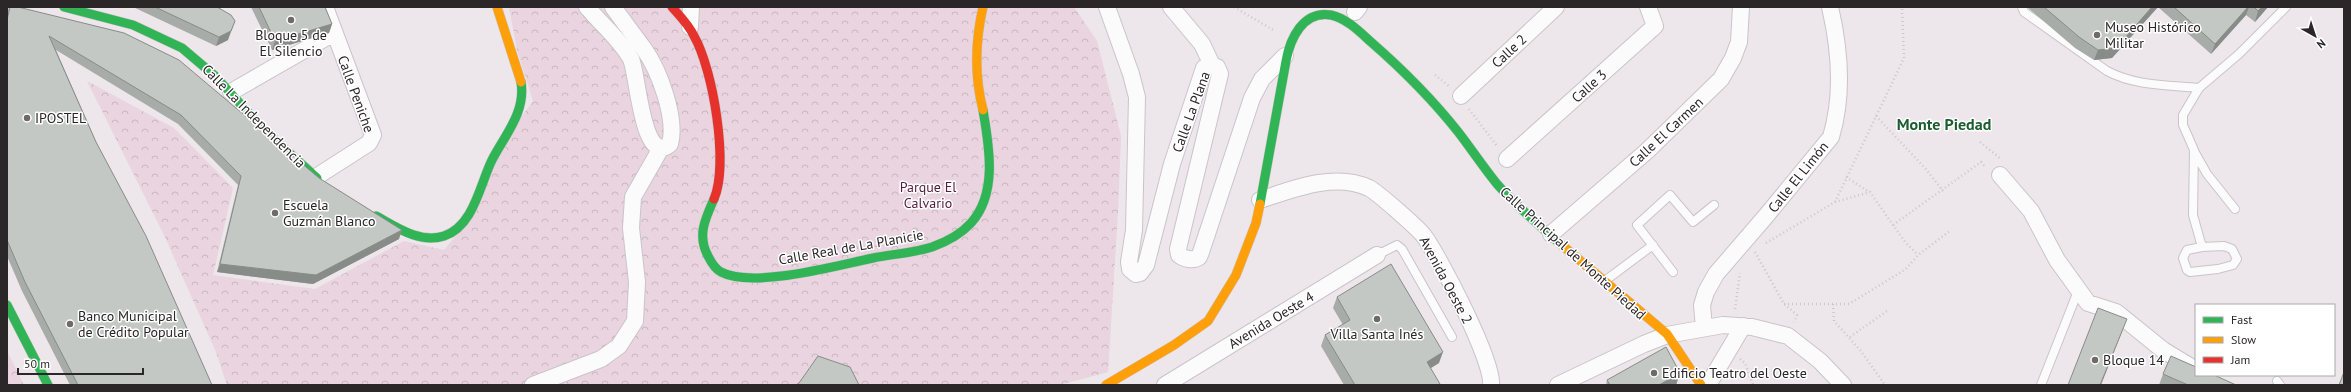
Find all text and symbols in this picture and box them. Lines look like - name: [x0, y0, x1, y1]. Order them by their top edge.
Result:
- marker: Bloque 5 de El Silencio: [286, 15, 296, 25]
- north arrow: [2295, 16, 2335, 56]
- place label: Museo Histórico Militar: [2105, 18, 2201, 52]
- place label: Bloque 5 de El Silencio: [255, 26, 327, 60]
- street label: Calle 2: [1488, 30, 1530, 72]
- marker: Museo Histórico Militar: [2092, 30, 2102, 40]
- text: N: [2314, 36, 2329, 51]
- street label: Calle Peniche: [334, 53, 378, 135]
- street label: Calle La Independencia: [198, 60, 310, 172]
- street label: Calle 3: [1568, 65, 1610, 107]
- street label: Calle La Plana: [1168, 69, 1214, 155]
- street label: Calle El Carmen: [1625, 93, 1707, 171]
- place label: IPOSTEL: [35, 109, 86, 127]
- marker: IPOSTEL: [22, 113, 32, 123]
- district label: Monte Piedad: [1897, 114, 1991, 134]
- street label: Calle El Limón: [1764, 138, 1832, 216]
- park label: Parque El Calvario: [900, 178, 956, 212]
- street label: Calle Principal de Monte Piedad: [1496, 183, 1650, 323]
- place label: Escuela Guzmán Blanco: [283, 196, 375, 230]
- marker: Escuela Guzmán Blanco: [270, 208, 280, 218]
- street label: Calle Real de La Planicie: [777, 225, 925, 269]
- street label: Avenida Oeste 2: [1415, 233, 1477, 327]
- street label: Avenida Oeste 4: [1225, 287, 1317, 353]
- legend: [2195, 304, 2335, 376]
- place label: Banco Municipal de Crédito Popular: [78, 307, 189, 341]
- text: Fast: [2231, 312, 2252, 327]
- marker: Villa Santa Inés: [1372, 314, 1382, 324]
- marker: Banco Municipal de Crédito Popular: [65, 319, 75, 329]
- place label: Villa Santa Inés: [1330, 325, 1423, 343]
- text: Slow: [2231, 332, 2256, 347]
- scale bar: [18, 350, 143, 376]
- place label: Bloque 14: [2103, 351, 2164, 369]
- text: Jam: [2230, 352, 2250, 367]
- marker: Bloque 14: [2090, 355, 2100, 365]
- text: 50 m: [24, 356, 50, 371]
- place label: Edificio Teatro del Oeste: [1662, 364, 1807, 382]
- marker: Edificio Teatro del Oeste: [1649, 368, 1659, 378]

